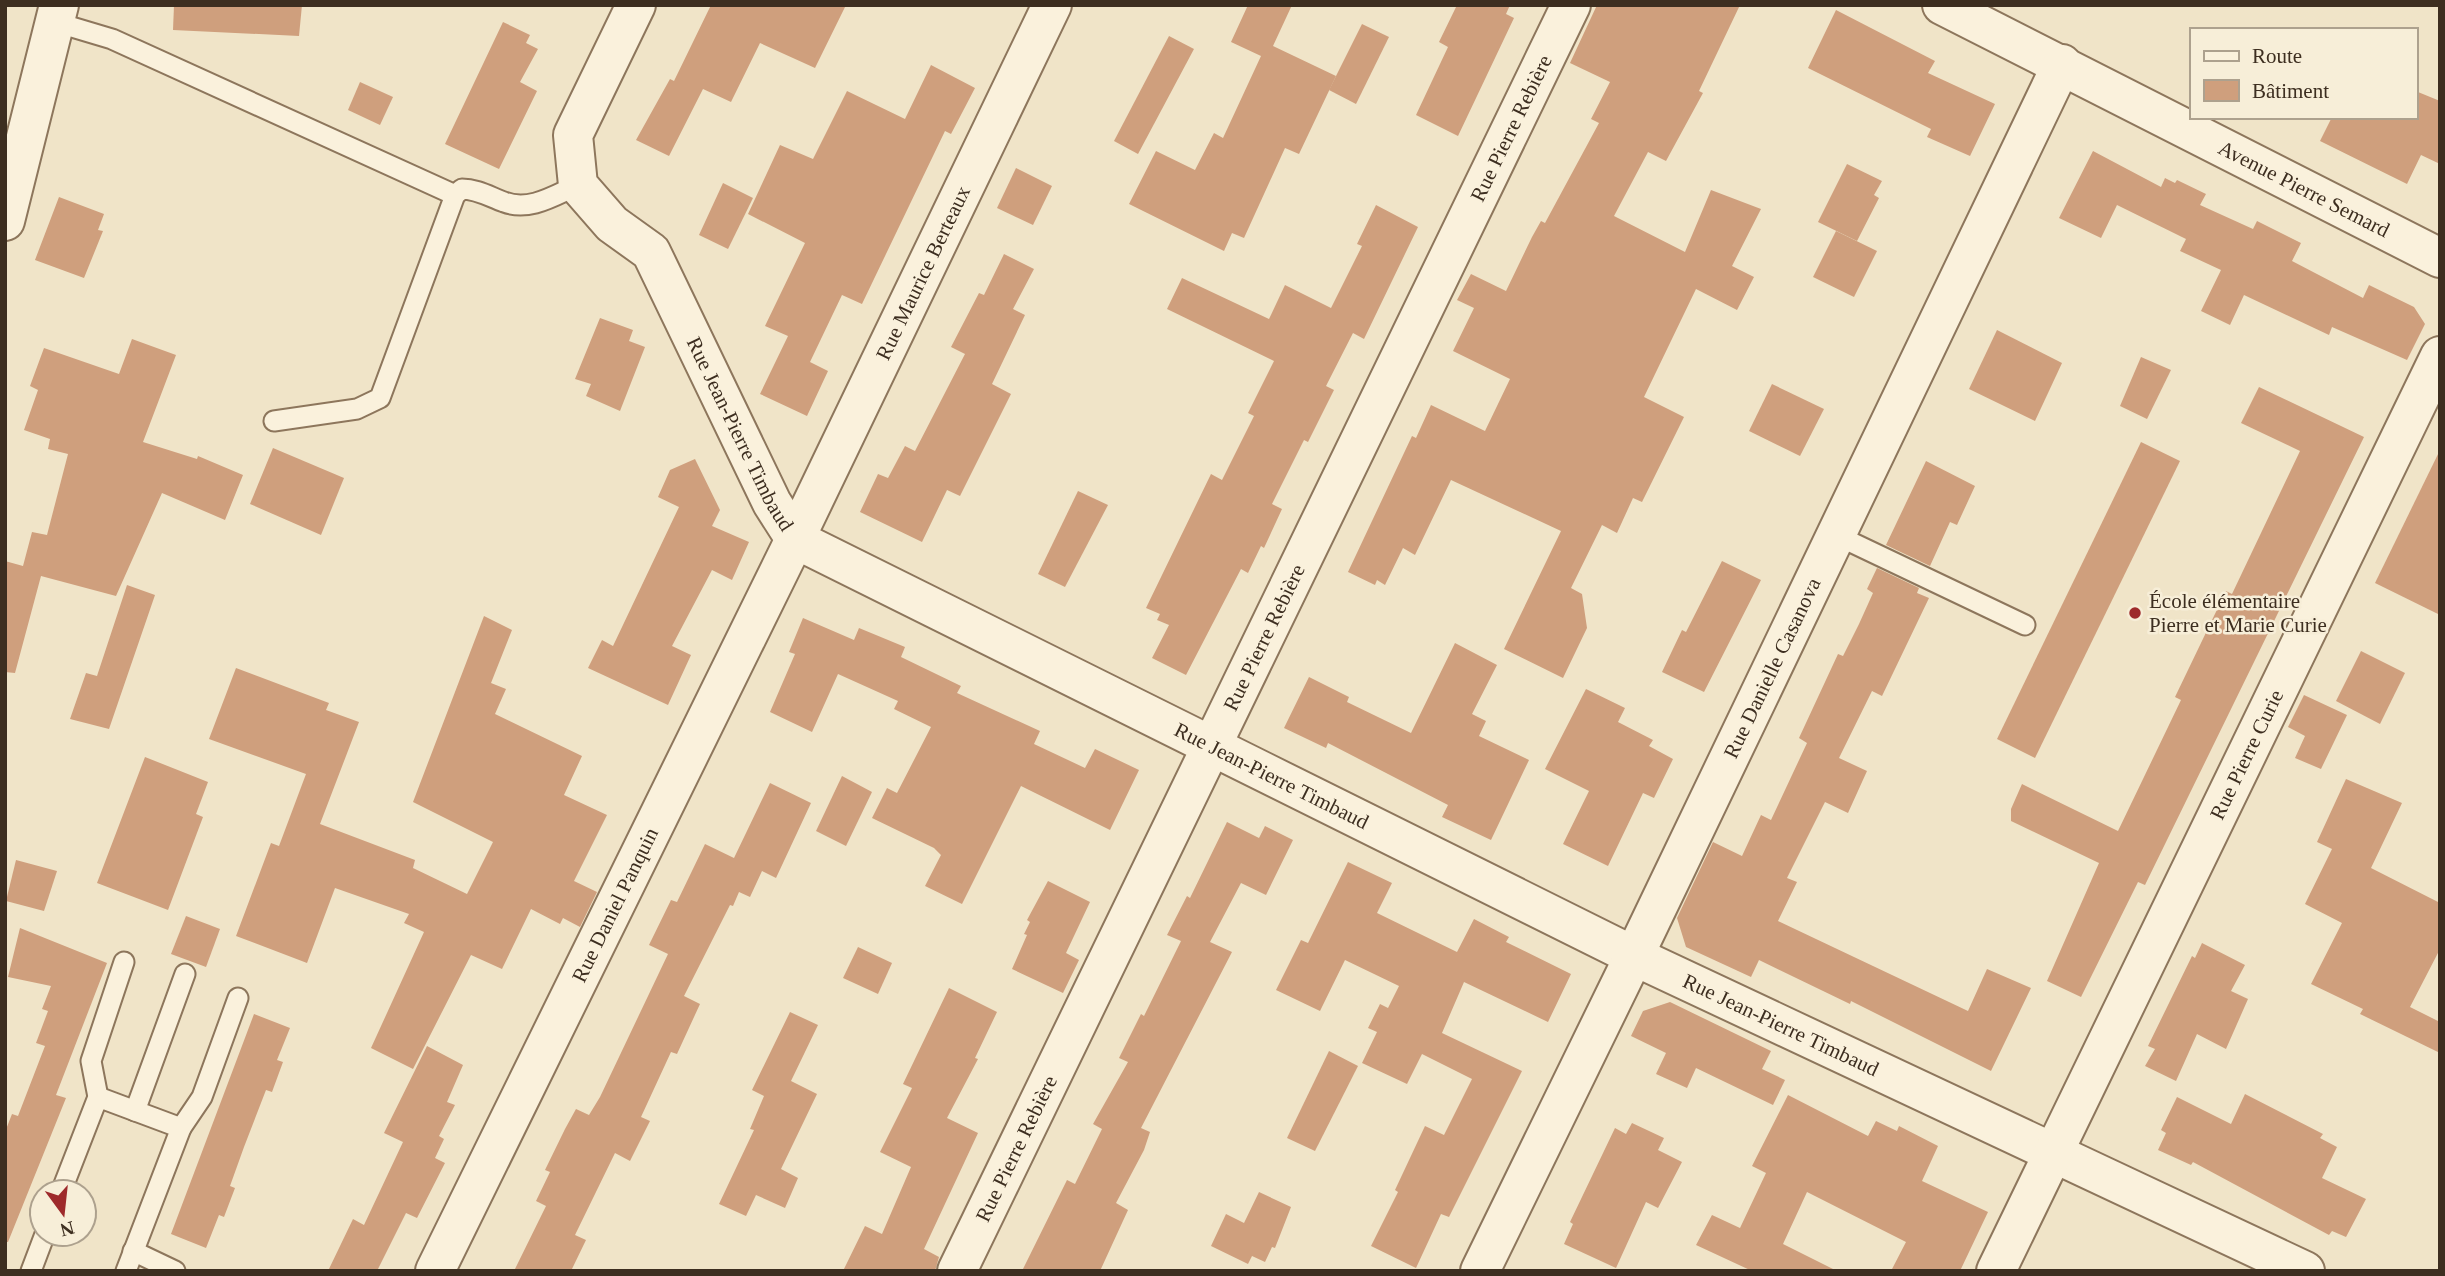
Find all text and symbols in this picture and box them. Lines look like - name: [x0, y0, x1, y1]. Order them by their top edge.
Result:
- legend: [2190, 28, 2417, 119]
- text: Route: [2252, 44, 2302, 68]
- street label: Rue Pierre Rebière: [1466, 51, 1557, 205]
- text: Bâtiment: [2252, 79, 2329, 103]
- street label: Avenue Pierre Semard: [2214, 135, 2394, 243]
- street label: Rue Maurice Berteaux: [871, 182, 975, 364]
- street label: Rue Jean-Pierre Timbaud: [682, 333, 799, 536]
- street label: Rue Pierre Rebière: [1219, 560, 1310, 715]
- street label: Rue Danielle Casanova: [1719, 573, 1826, 762]
- place label: École élémentaire Pierre et Marie Curie: [2149, 589, 2327, 637]
- marker: École élémentaire Pierre et Marie Curie: [2127, 605, 2143, 621]
- street label: Rue Pierre Curie: [2205, 686, 2288, 823]
- street label: Rue Jean-Pierre Timbaud: [1171, 718, 1373, 834]
- street label: Rue Daniel Panquin: [567, 823, 663, 986]
- street label: Rue Jean-Pierre Timbaud: [1679, 969, 1883, 1081]
- street label: Rue Pierre Rebière: [971, 1071, 1062, 1226]
- north arrow: [28, 1178, 98, 1248]
- text: N: [58, 1217, 77, 1241]

